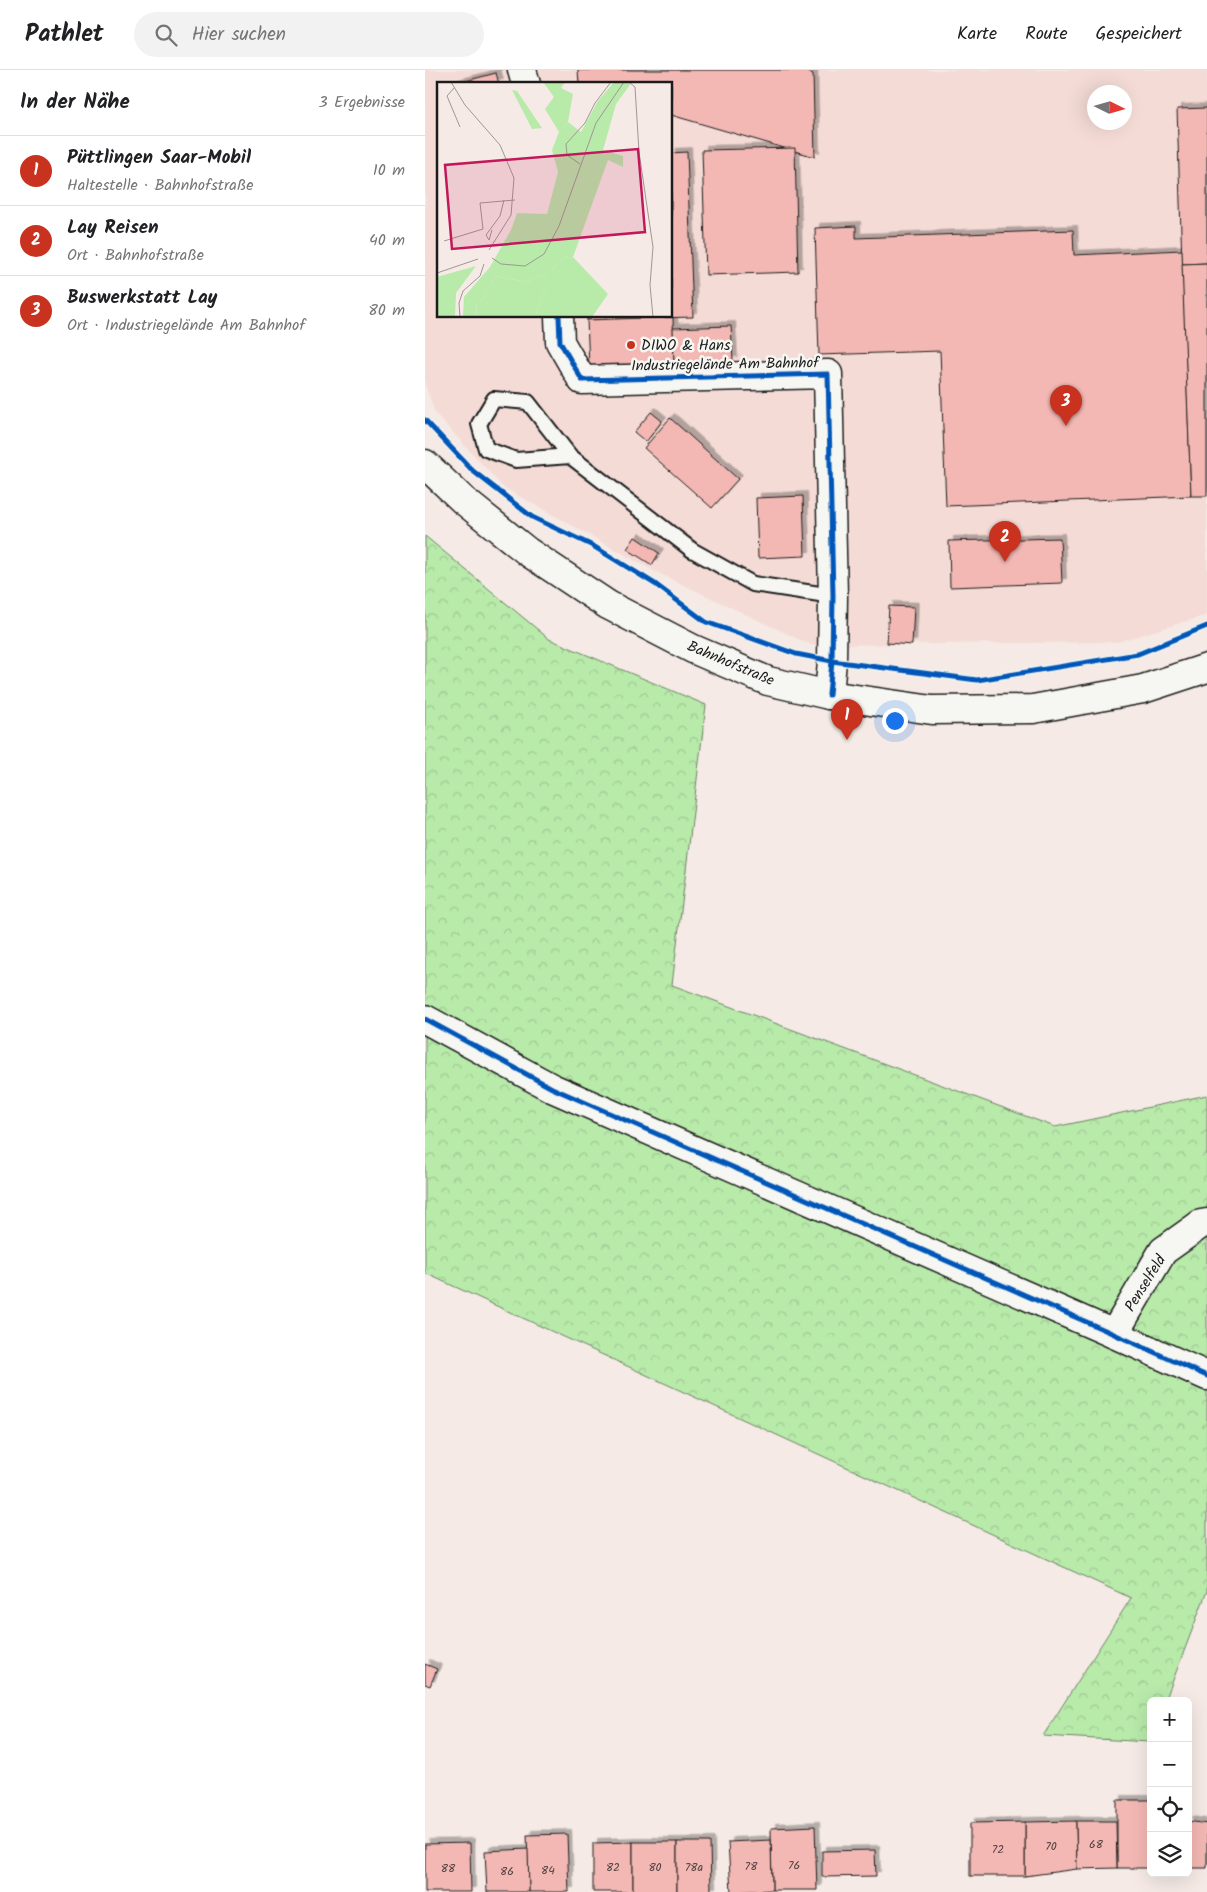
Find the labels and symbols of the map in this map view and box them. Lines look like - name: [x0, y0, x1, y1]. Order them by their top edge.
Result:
- inset map: [437, 82, 673, 318]
- north arrow: [1087, 85, 1132, 130]
- place label: DIWO & Hans: [641, 334, 731, 358]
- marker: DIWO & Hans: [625, 339, 637, 351]
- street label: Industriegelände Am Bahnhof: [631, 351, 821, 379]
- pin: 3: [1050, 385, 1082, 426]
- pin: 2: [989, 521, 1021, 562]
- street label: Bahnhofstraße: [683, 635, 778, 693]
- pin: 1: [831, 699, 863, 740]
- your location: [882, 708, 908, 734]
- street label: Penselfeld: [1119, 1250, 1173, 1317]
- house number: 68: [1089, 1835, 1104, 1854]
- house number: 70: [1045, 1837, 1057, 1856]
- house number: 72: [992, 1840, 1004, 1859]
- house number: 76: [788, 1856, 800, 1875]
- house number: 78: [745, 1857, 758, 1876]
- house number: 82: [606, 1858, 620, 1877]
- house number: 80: [648, 1858, 662, 1877]
- house number: 78a: [685, 1858, 704, 1877]
- house number: 88: [441, 1859, 456, 1878]
- house number: 84: [541, 1861, 555, 1880]
- house number: 86: [500, 1862, 514, 1881]

